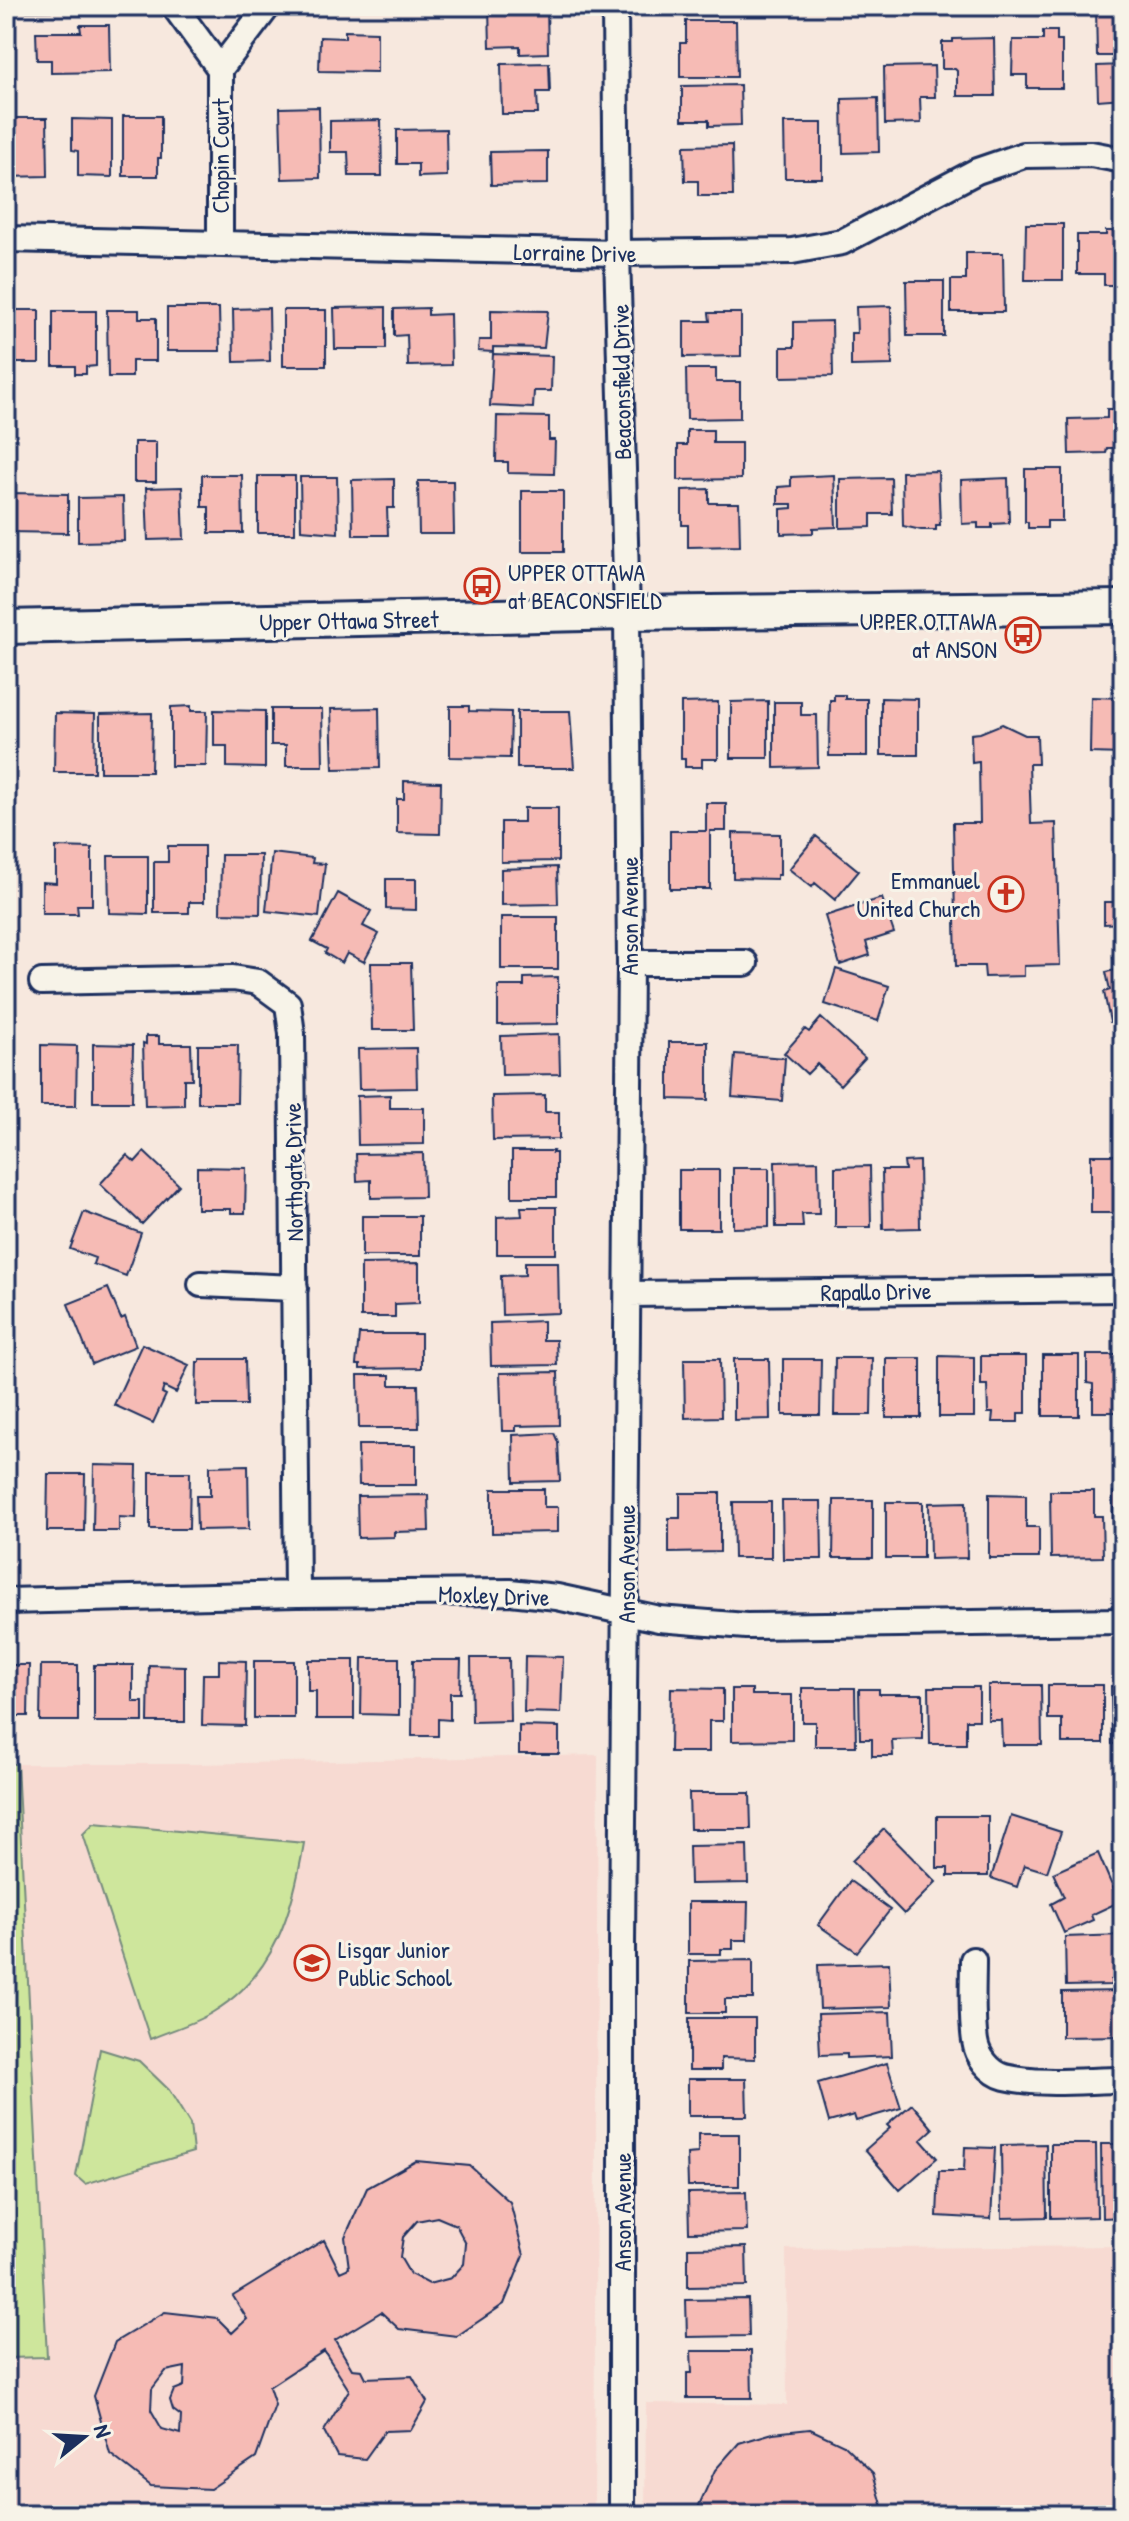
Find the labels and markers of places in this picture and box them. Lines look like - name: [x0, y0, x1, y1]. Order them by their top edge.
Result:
- place label: UPPER OTTAWA at BEACONSFIELD: [508, 556, 662, 616]
- bus stop icon: UPPER OTTAWA at BEACONSFIELD: [463, 567, 501, 605]
- place label: UPPER OTTAWA at ANSON: [860, 605, 997, 665]
- bus stop icon: UPPER OTTAWA at ANSON: [1004, 616, 1042, 654]
- place label: Emmanuel United Church: [856, 864, 981, 924]
- church icon: Emmanuel United Church: [987, 875, 1025, 913]
- place label: Lisgar Junior Public School: [338, 1933, 452, 1993]
- school or university icon: Lisgar Junior Public School: [293, 1944, 331, 1982]

